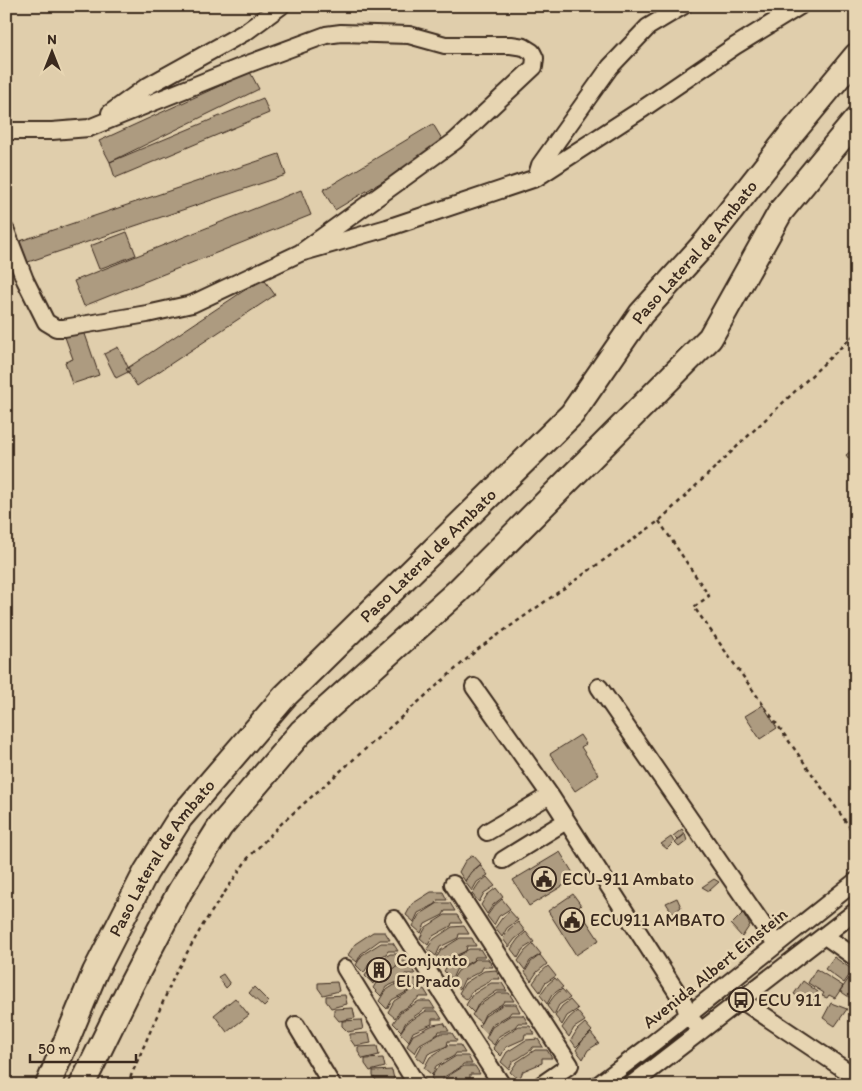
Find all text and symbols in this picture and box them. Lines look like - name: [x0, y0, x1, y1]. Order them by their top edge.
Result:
- north arrow: [28, 28, 78, 78]
- text: N: [47, 31, 57, 48]
- street label: Paso Lateral de Ambato: [626, 175, 762, 328]
- street label: Paso Lateral de Ambato: [355, 483, 501, 627]
- street label: Paso Lateral de Ambato: [104, 774, 220, 940]
- public building icon: ECU-911 Ambato: [531, 866, 557, 892]
- place label: ECU-911 Ambato: [562, 868, 694, 890]
- street label: Avenida Albert Einstein: [638, 903, 792, 1033]
- public building icon: ECU911 AMBATO: [559, 907, 585, 933]
- place label: ECU911 AMBATO: [590, 909, 725, 931]
- place label: Conjunto El Prado: [396, 949, 467, 992]
- building icon: Conjunto El Prado: [366, 957, 392, 983]
- bus stop icon: ECU 911: [728, 987, 754, 1013]
- place label: ECU 911: [758, 989, 822, 1011]
- scale bar: [30, 1031, 136, 1063]
- text: 50 m: [38, 1040, 71, 1058]

